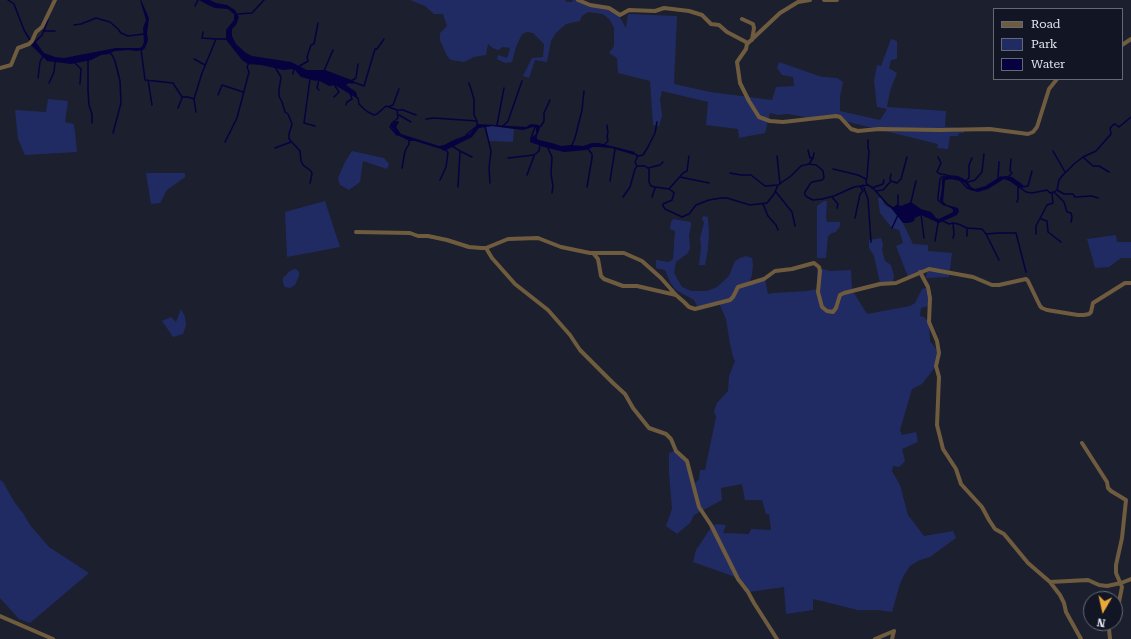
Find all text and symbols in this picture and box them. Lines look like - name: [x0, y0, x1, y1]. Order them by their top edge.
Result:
- legend: [993, 8, 1123, 80]
- text: Road: [1031, 17, 1060, 31]
- text: Park: [1031, 37, 1057, 51]
- text: Water: [1031, 57, 1065, 71]
- north arrow: [1083, 591, 1123, 631]
- text: N: [1096, 615, 1106, 629]

